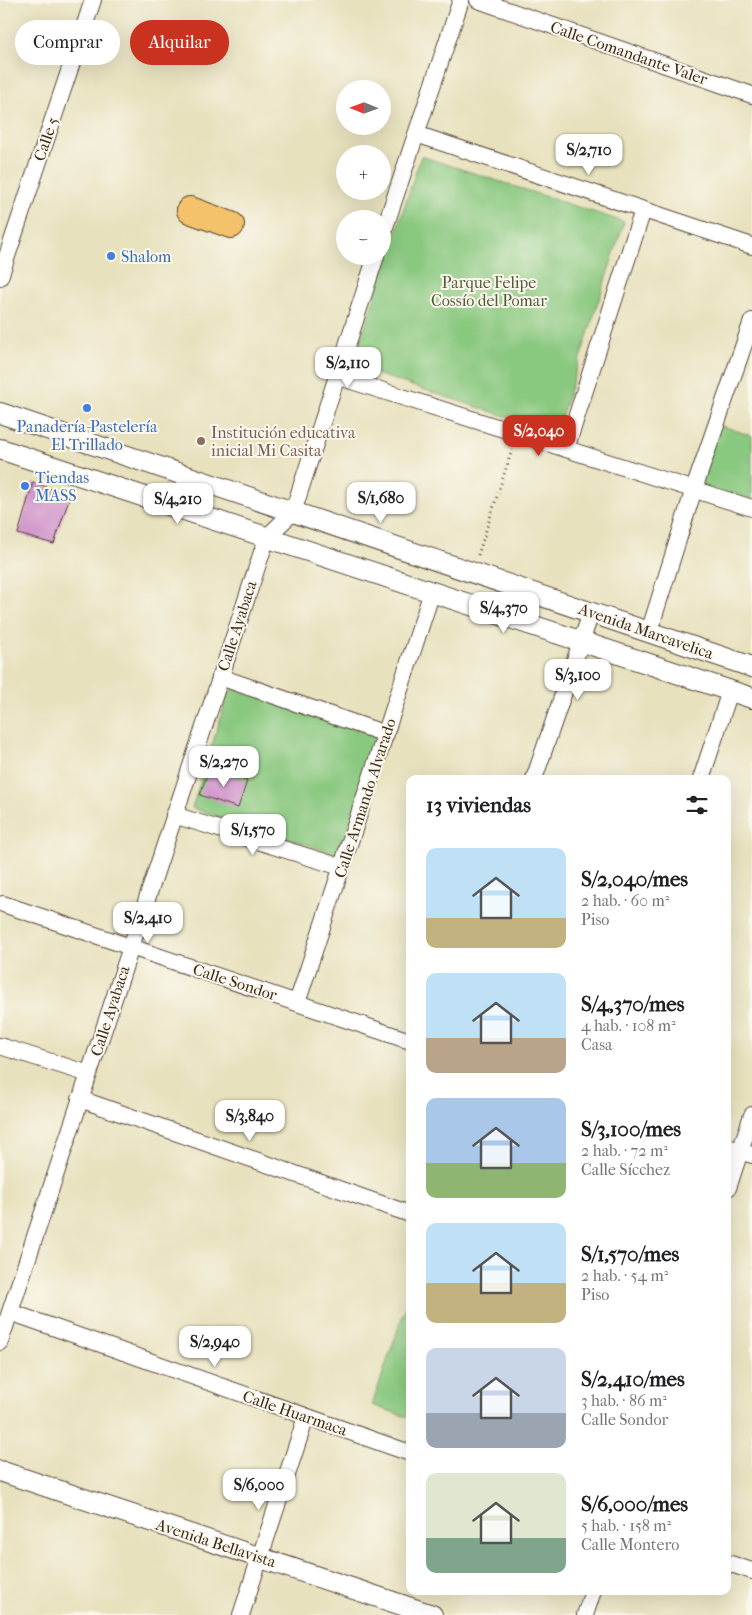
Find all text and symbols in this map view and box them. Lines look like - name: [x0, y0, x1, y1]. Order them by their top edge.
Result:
- street label: Calle Comandante Valer: [548, 17, 710, 89]
- chip: Comprar: [15, 20, 120, 65]
- chip: Alquilar: [130, 20, 229, 65]
- north arrow: [336, 80, 391, 135]
- map controls: [336, 80, 391, 265]
- street label: Calle 5: [30, 114, 62, 163]
- pin: S/2,710: [543, 134, 635, 176]
- text: S/2,710: [567, 140, 612, 159]
- button: +: [336, 145, 391, 200]
- button: −: [336, 210, 391, 265]
- place label: Shalom: [121, 247, 172, 266]
- marker: Shalom: [105, 250, 117, 262]
- park label: Parque Felipe Cossío del Pomar: [431, 273, 547, 310]
- pin: S/2,110: [302, 346, 394, 389]
- text: S/2,110: [326, 353, 370, 372]
- marker: Panadería-Pastelería El Trillado: [81, 402, 93, 414]
- pin: S/2,040: [493, 414, 585, 457]
- place label: Panadería-Pastelería El Trillado: [17, 417, 158, 454]
- text: S/2,040: [514, 421, 564, 440]
- place label: Institución educativa inicial Mi Casita: [211, 423, 356, 460]
- marker: Institución educativa inicial Mi Casita: [195, 435, 207, 447]
- place label: Tiendas MASS: [35, 468, 89, 505]
- marker: Tiendas MASS: [19, 480, 31, 492]
- pin: S/4,210: [132, 482, 224, 525]
- pin: S/1,680: [335, 482, 427, 524]
- text: S/1,680: [358, 488, 404, 507]
- text: S/4,210: [154, 489, 202, 508]
- street label: Calle Ayabaca: [213, 578, 261, 674]
- pin: S/4,370: [458, 592, 550, 634]
- text: S/4,370: [480, 598, 528, 617]
- street label: Avenida Marcavelica: [575, 599, 716, 663]
- pin: S/3,100: [532, 658, 624, 701]
- text: S/3,100: [555, 665, 601, 684]
- street label: Calle Armando Alvarado: [330, 716, 400, 880]
- pin: S/2,270: [178, 746, 270, 788]
- text: S/2,270: [200, 752, 248, 771]
- icon: filters: [683, 791, 711, 819]
- text: 13 viviendas: [426, 793, 531, 817]
- pin: S/1,570: [207, 814, 299, 856]
- text: S/1,570: [231, 820, 275, 839]
- text: S/2,040/mes: [581, 867, 688, 891]
- icon: home: [466, 868, 526, 928]
- text: 2 hab. · 60 m²: [581, 891, 669, 910]
- pin: S/2,410: [102, 902, 194, 944]
- text: S/2,410: [124, 908, 172, 927]
- text: Piso: [581, 910, 609, 929]
- street label: Calle Sondor: [191, 959, 280, 1005]
- street label: Calle Ayabaca: [86, 963, 134, 1059]
- text: S/4,370/mes: [581, 992, 684, 1016]
- icon: home: [466, 993, 526, 1053]
- text: 4 hab. · 108 m²: [581, 1016, 676, 1035]
- text: Casa: [581, 1035, 612, 1054]
- pin: S/3,840: [204, 1100, 296, 1142]
- text: S/3,840: [226, 1106, 274, 1125]
- text: S/3,100/mes: [581, 1117, 681, 1141]
- icon: home: [466, 1118, 526, 1178]
- text: 2 hab. · 72 m²: [581, 1141, 668, 1160]
- text: Calle Sícchez: [581, 1160, 670, 1179]
- text: S/1,570/mes: [581, 1242, 679, 1266]
- icon: home: [466, 1243, 526, 1303]
- text: 2 hab. · 54 m²: [581, 1266, 668, 1285]
- text: Piso: [581, 1285, 609, 1304]
- pin: S/2,940: [169, 1326, 261, 1368]
- text: S/2,940: [190, 1332, 240, 1351]
- text: S/2,410/mes: [581, 1367, 685, 1391]
- icon: home: [466, 1368, 526, 1428]
- street label: Calle Huarmaca: [240, 1386, 350, 1440]
- text: 3 hab. · 86 m²: [581, 1391, 667, 1410]
- text: Calle Sondor: [581, 1410, 668, 1429]
- pin: S/6,000: [213, 1468, 305, 1511]
- text: S/6,000: [234, 1475, 284, 1494]
- text: S/6,000/mes: [581, 1492, 688, 1516]
- icon: home: [466, 1493, 526, 1553]
- street label: Avenida Bellavista: [153, 1514, 279, 1572]
- text: 5 hab. · 158 m²: [581, 1516, 671, 1535]
- text: Calle Montero: [581, 1535, 679, 1554]

